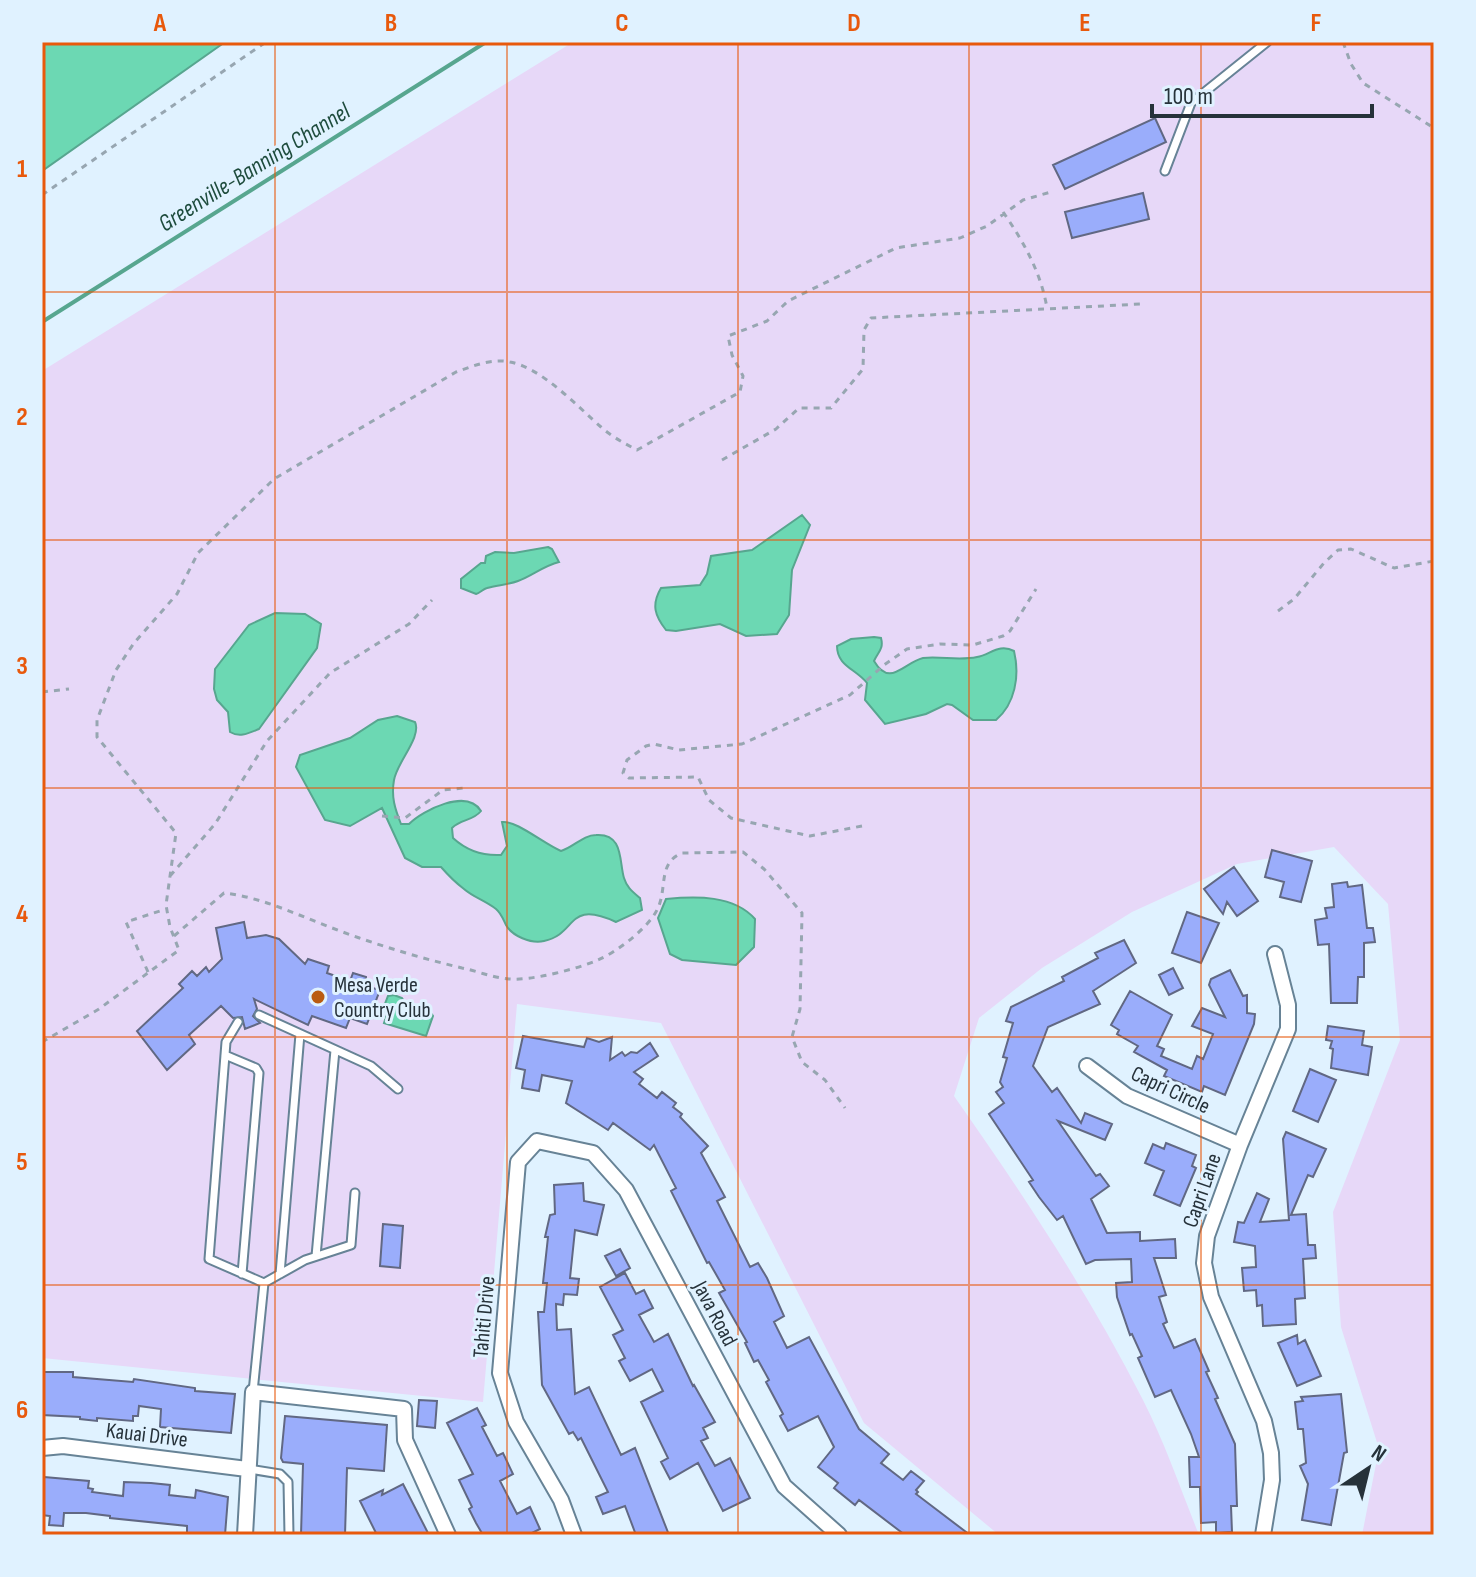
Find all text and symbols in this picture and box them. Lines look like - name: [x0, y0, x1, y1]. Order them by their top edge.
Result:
- text: A: [153, 8, 167, 39]
- text: B: [385, 8, 397, 39]
- text: C: [615, 8, 629, 39]
- text: D: [847, 8, 861, 39]
- text: E: [1079, 8, 1091, 39]
- text: F: [1311, 8, 1322, 39]
- scale bar: [1152, 68, 1372, 118]
- text: 100 m: [1164, 82, 1213, 111]
- water label: Greenville-Banning Channel: [153, 96, 356, 238]
- text: 1: [17, 154, 27, 185]
- text: 2: [16, 402, 28, 433]
- text: 3: [16, 651, 28, 682]
- text: 4: [16, 899, 28, 930]
- place label: Mesa Verde Country Club: [334, 972, 431, 1024]
- marker: Mesa Verde Country Club: [309, 988, 327, 1006]
- street label: Capri Circle: [1126, 1060, 1214, 1120]
- text: 5: [16, 1147, 28, 1178]
- street label: Capri Lane: [1177, 1150, 1228, 1231]
- street label: Tahiti Drive: [467, 1275, 502, 1359]
- street label: Java Road: [686, 1276, 743, 1351]
- text: 6: [16, 1395, 28, 1426]
- street label: Kauai Drive: [104, 1417, 189, 1454]
- north arrow: [1328, 1429, 1408, 1509]
- text: N: [1366, 1439, 1391, 1468]

